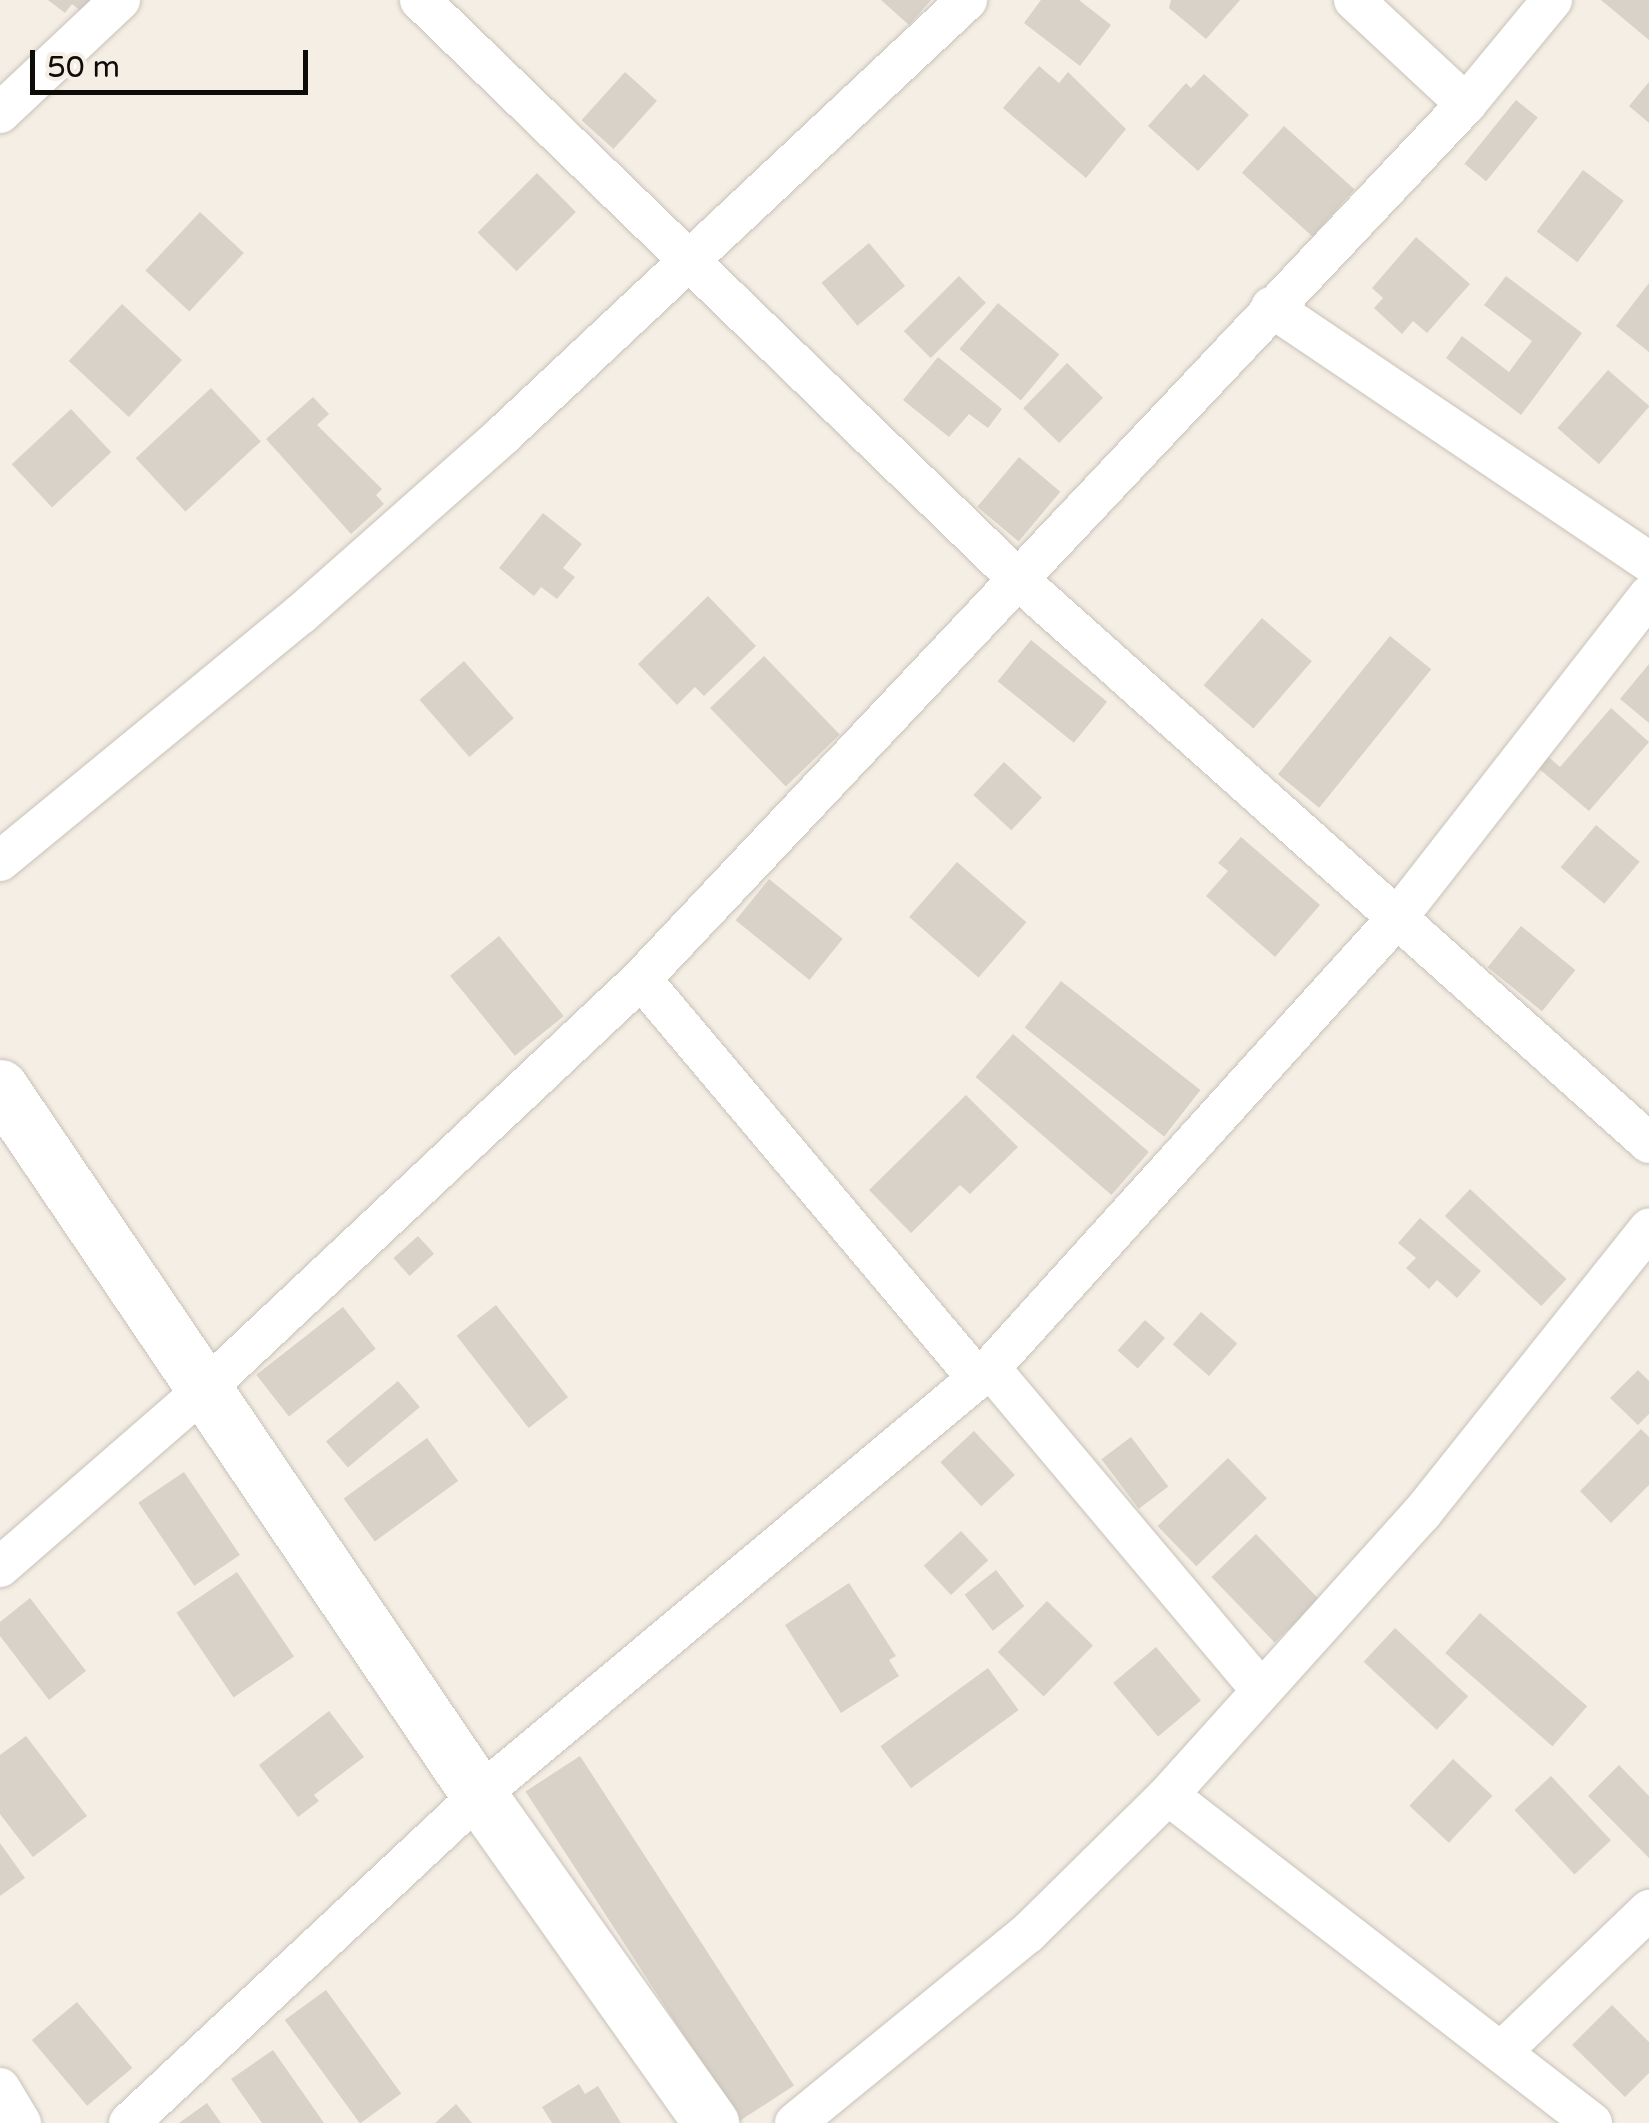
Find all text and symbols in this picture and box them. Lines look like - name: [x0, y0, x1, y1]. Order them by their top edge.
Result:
- scale bar: [35, 30, 312, 92]
- text: 50 m: [47, 49, 120, 86]

